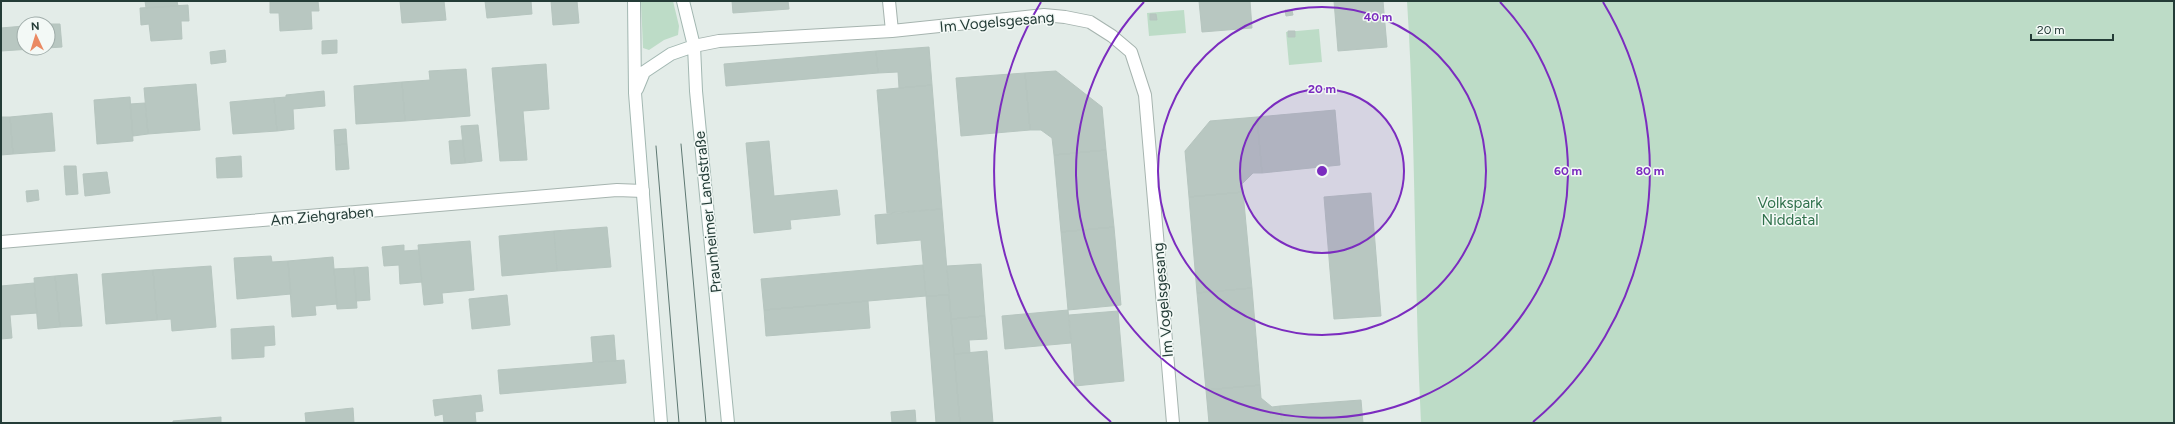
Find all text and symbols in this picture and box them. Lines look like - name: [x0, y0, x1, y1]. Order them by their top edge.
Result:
- street label: Im Vogelsgesang: [939, 8, 1055, 36]
- text: 40 m: [1364, 10, 1392, 24]
- north arrow: [16, 16, 56, 56]
- scale bar: [2031, 16, 2113, 42]
- text: N: [31, 20, 40, 33]
- text: 20 m: [2037, 23, 2065, 37]
- text: 20 m: [1308, 82, 1336, 96]
- street label: Praunheimer Landstraße: [691, 130, 725, 294]
- centre of rings: [1315, 164, 1329, 178]
- text: 60 m: [1554, 164, 1582, 178]
- text: 80 m: [1636, 164, 1664, 178]
- park label: Volkspark Niddatal: [1758, 194, 1823, 229]
- street label: Am Ziehgraben: [270, 203, 374, 229]
- street label: Im Vogelsgesang: [1149, 242, 1177, 358]

